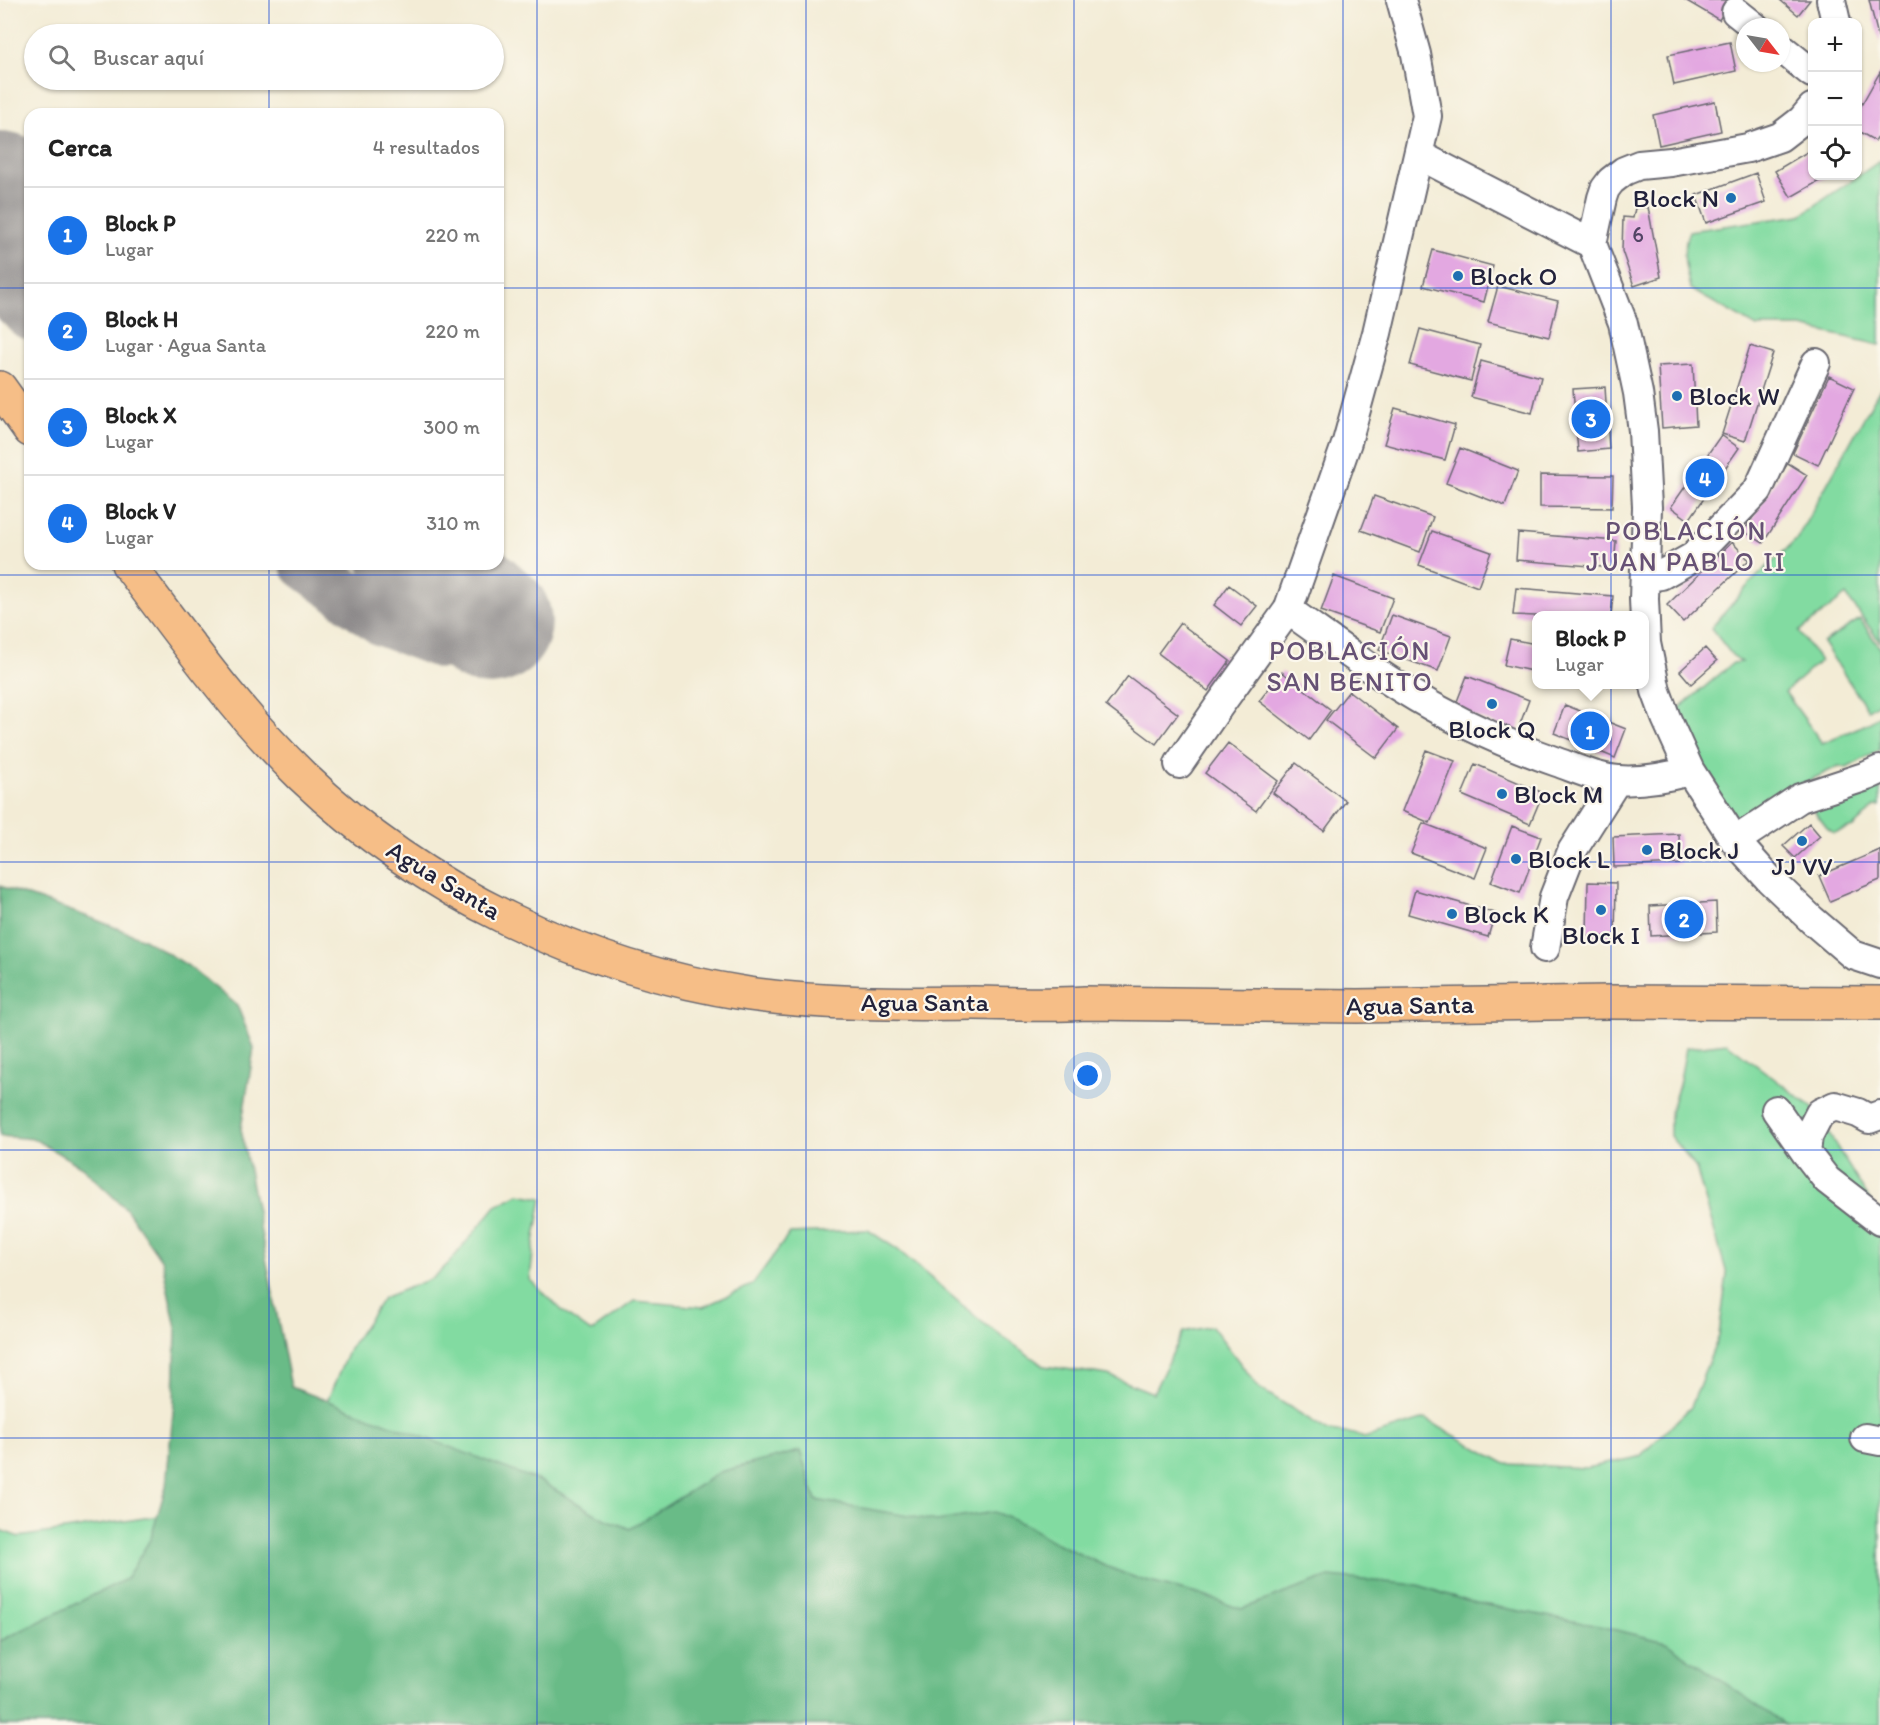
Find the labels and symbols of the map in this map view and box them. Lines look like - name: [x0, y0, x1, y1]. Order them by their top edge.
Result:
- north arrow: [1736, 18, 1790, 72]
- place label: Block N: [1633, 182, 1719, 214]
- marker: Block N: [1724, 191, 1738, 205]
- house number: 6: [1632, 221, 1644, 248]
- place label: Block O: [1470, 260, 1557, 292]
- marker: Block O: [1451, 269, 1465, 283]
- place label: Block W: [1689, 380, 1780, 412]
- marker: Block W: [1670, 389, 1684, 403]
- pin: 3: [1572, 396, 1610, 442]
- pin: 4: [1686, 456, 1724, 500]
- district label: POBLACIÓN JUAN PABLO II: [1586, 514, 1786, 578]
- district label: POBLACIÓN SAN BENITO: [1267, 634, 1433, 698]
- marker: Block Q: [1485, 697, 1499, 711]
- pin: 1: [1570, 708, 1610, 754]
- place label: Block Q: [1448, 713, 1536, 745]
- place label: Block M: [1514, 778, 1604, 810]
- marker: Block M: [1495, 787, 1509, 801]
- street label: Agua Santa: [381, 833, 508, 927]
- place label: Block J: [1659, 834, 1740, 866]
- marker: JJ VV: [1795, 834, 1809, 848]
- place label: Block L: [1528, 843, 1610, 875]
- marker: Block J: [1640, 843, 1654, 857]
- place label: JJ VV: [1771, 850, 1833, 882]
- marker: Block L: [1509, 852, 1523, 866]
- pin: 2: [1664, 896, 1704, 942]
- place label: Block K: [1464, 898, 1549, 930]
- marker: Block I: [1594, 903, 1608, 917]
- marker: Block K: [1445, 907, 1459, 921]
- place label: Block I: [1562, 919, 1640, 951]
- street label: Agua Santa: [861, 986, 990, 1018]
- street label: Agua Santa: [1346, 988, 1475, 1022]
- your location: [1073, 1061, 1102, 1090]

